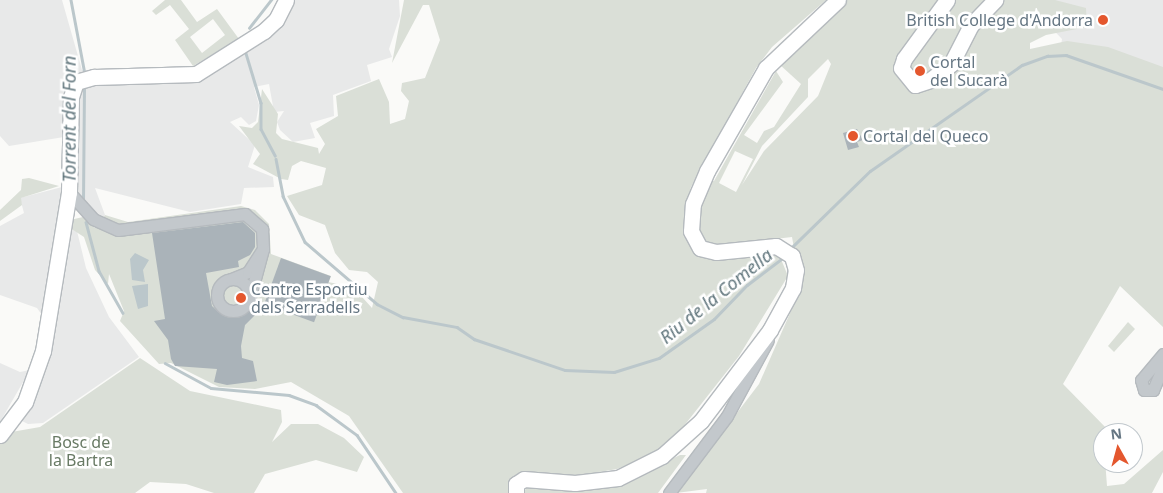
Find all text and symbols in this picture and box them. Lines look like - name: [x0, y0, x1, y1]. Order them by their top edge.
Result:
- place label: British College d'Andorra: [906, 10, 1093, 30]
- marker: British College d'Andorra: [1097, 14, 1109, 26]
- place label: Cortal del Sucarà: [930, 52, 1008, 90]
- water label: Torrent del Forn: [58, 56, 80, 182]
- marker: Cortal del Sucarà: [914, 65, 926, 77]
- place label: Cortal del Queco: [863, 126, 988, 146]
- marker: Cortal del Queco: [847, 130, 859, 142]
- water label: Riu de la Comella: [655, 244, 777, 348]
- place label: Centre Esportiu dels Serradells: [251, 279, 368, 317]
- marker: Centre Esportiu dels Serradells: [235, 292, 247, 304]
- north arrow: [1093, 423, 1143, 473]
- text: N: [1109, 423, 1123, 444]
- park label: Bosc de la Bartra: [49, 432, 113, 470]

